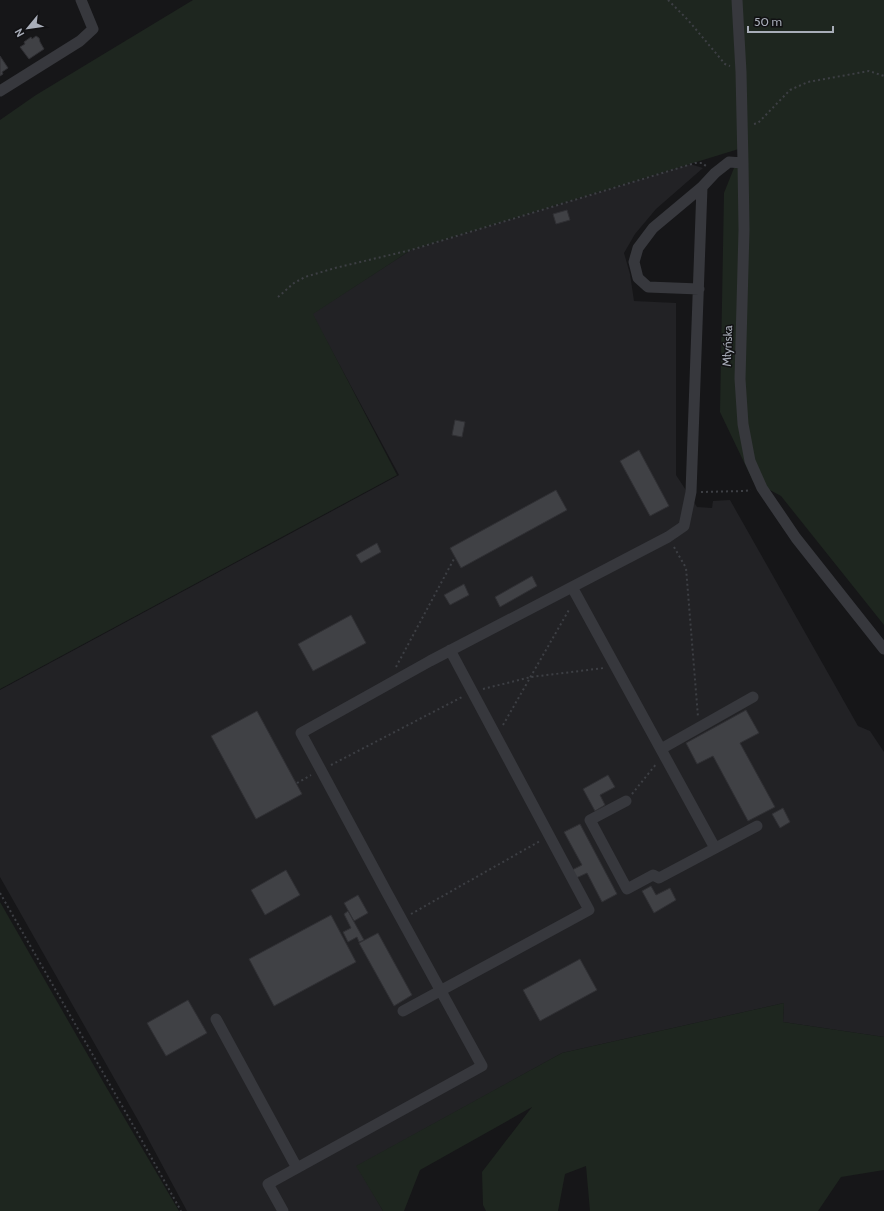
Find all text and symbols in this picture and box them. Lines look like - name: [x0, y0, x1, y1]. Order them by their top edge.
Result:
- north arrow: [8, 8, 48, 48]
- scale bar: [748, 8, 833, 34]
- text: 50 m: [754, 14, 782, 29]
- text: N: [11, 26, 27, 40]
- street label: Młyńska: [719, 325, 735, 367]

